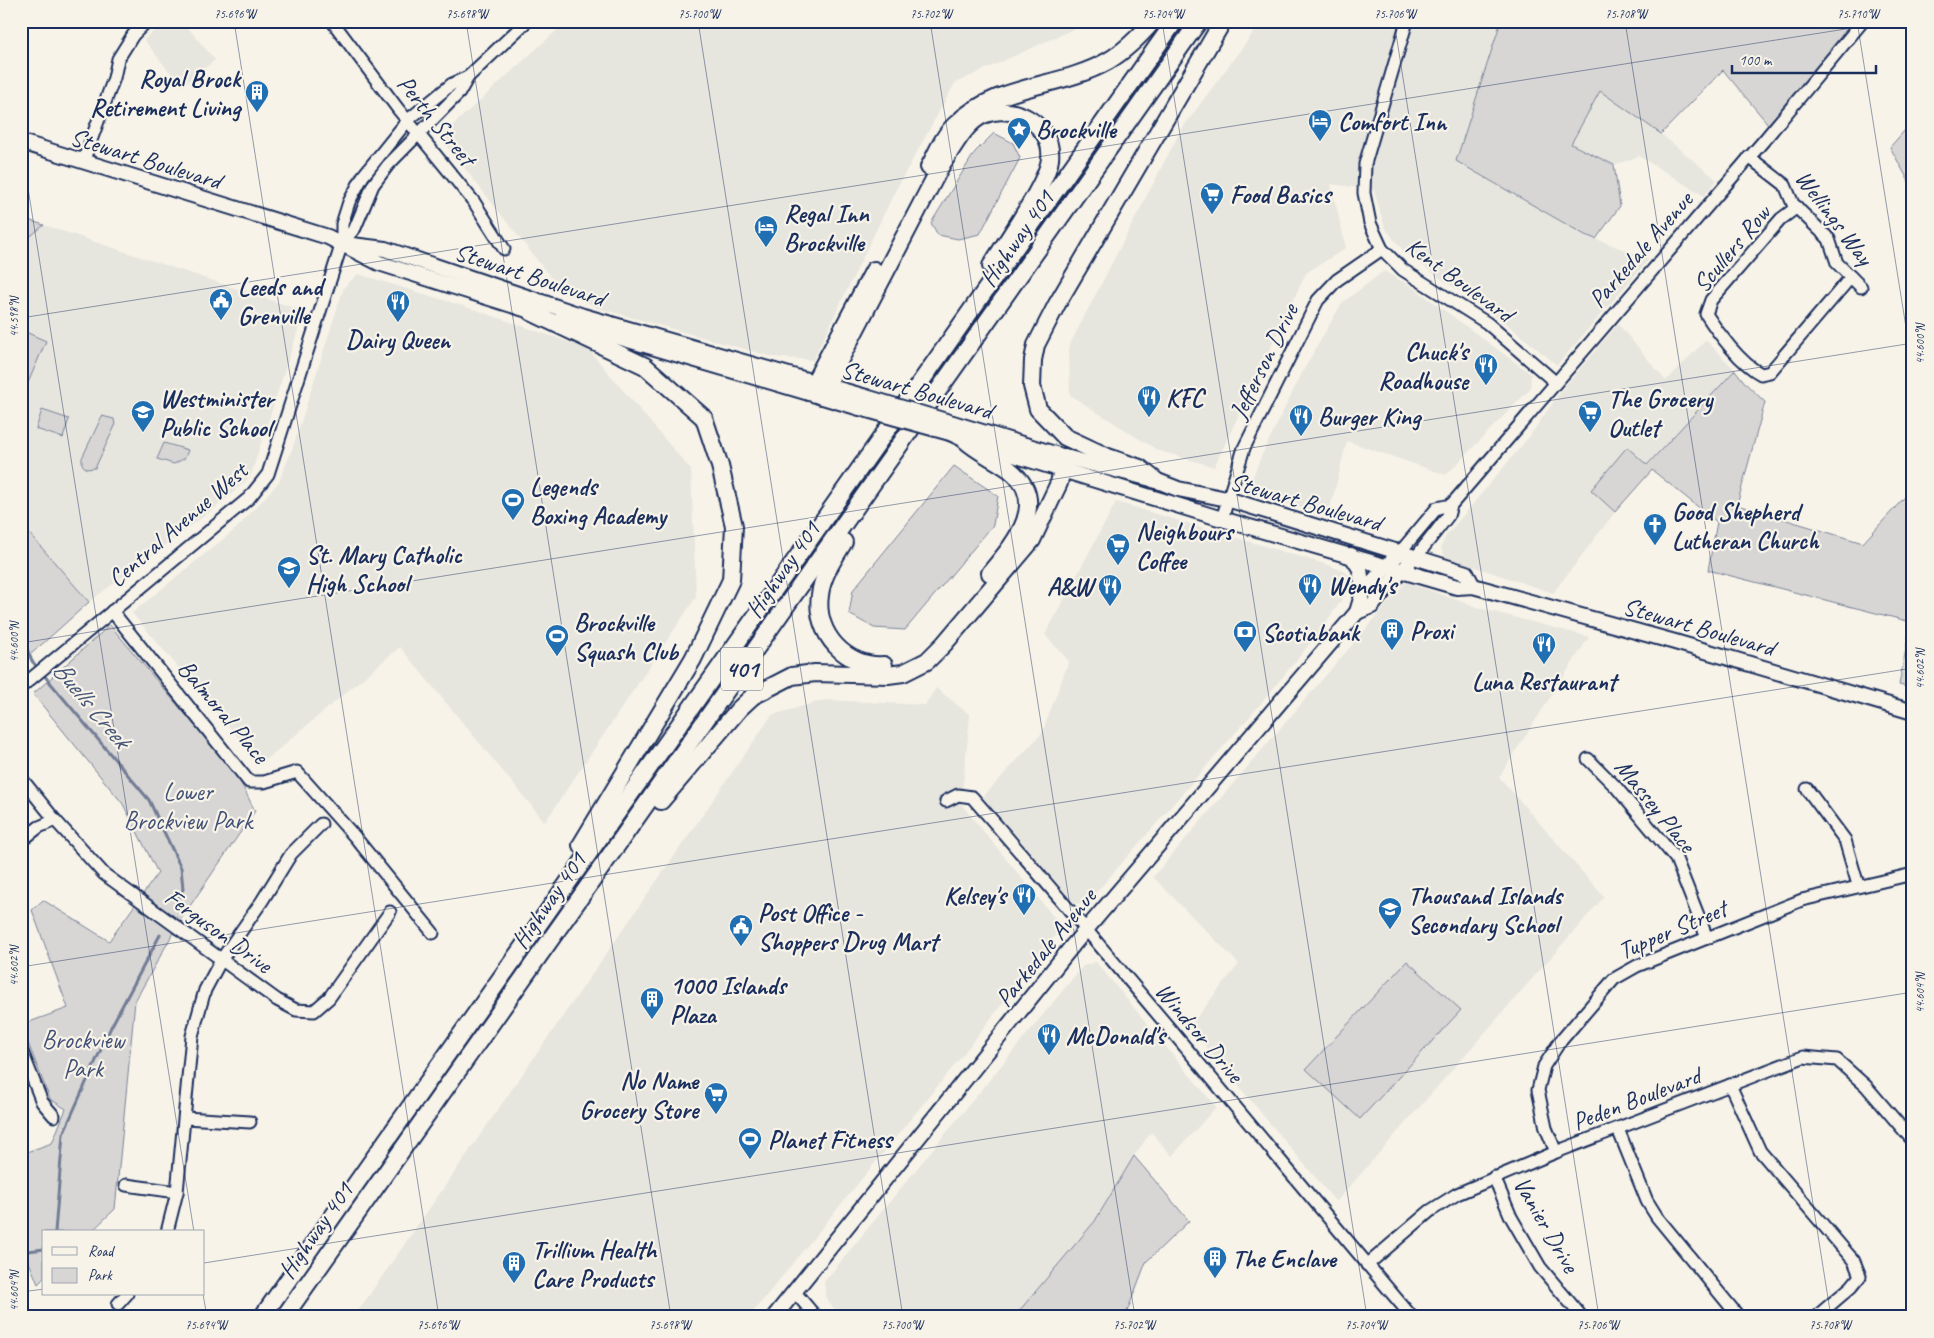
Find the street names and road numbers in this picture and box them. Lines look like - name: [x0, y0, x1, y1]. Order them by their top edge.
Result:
- street label: Perth Street: [390, 69, 485, 175]
- street label: Stewart Boulevard: [66, 121, 229, 198]
- street label: Wellings Way: [1788, 164, 1882, 274]
- street label: Highway 401: [972, 183, 1063, 293]
- street label: Parkedale Avenue: [1581, 183, 1701, 314]
- street label: Scullers Row: [1686, 197, 1779, 299]
- street label: Kent Boulevard: [1399, 230, 1522, 331]
- street label: Stewart Boulevard: [451, 236, 613, 316]
- street label: Jefferson Drive: [1222, 297, 1306, 425]
- street label: Stewart Boulevard: [837, 353, 1000, 428]
- street label: Central Avenue West: [101, 453, 256, 594]
- street label: Stewart Boulevard: [1226, 465, 1389, 540]
- street label: Highway 401: [738, 514, 829, 624]
- street label: Stewart Boulevard: [1619, 590, 1782, 665]
- road number: 401: [721, 648, 763, 691]
- street label: Balmoral Place: [170, 653, 277, 772]
- street label: Massey Place: [1608, 752, 1704, 861]
- street label: Highway 401: [504, 845, 595, 955]
- street label: Parkedale Avenue: [988, 880, 1105, 1014]
- street label: Ferguson Drive: [158, 881, 280, 982]
- street label: Tupper Street: [1613, 891, 1735, 967]
- street label: Windsor Drive: [1148, 976, 1252, 1091]
- street label: Peden Boulevard: [1568, 1059, 1708, 1138]
- street label: Vanier Drive: [1506, 1171, 1587, 1280]
- street label: Highway 401: [271, 1175, 362, 1285]

